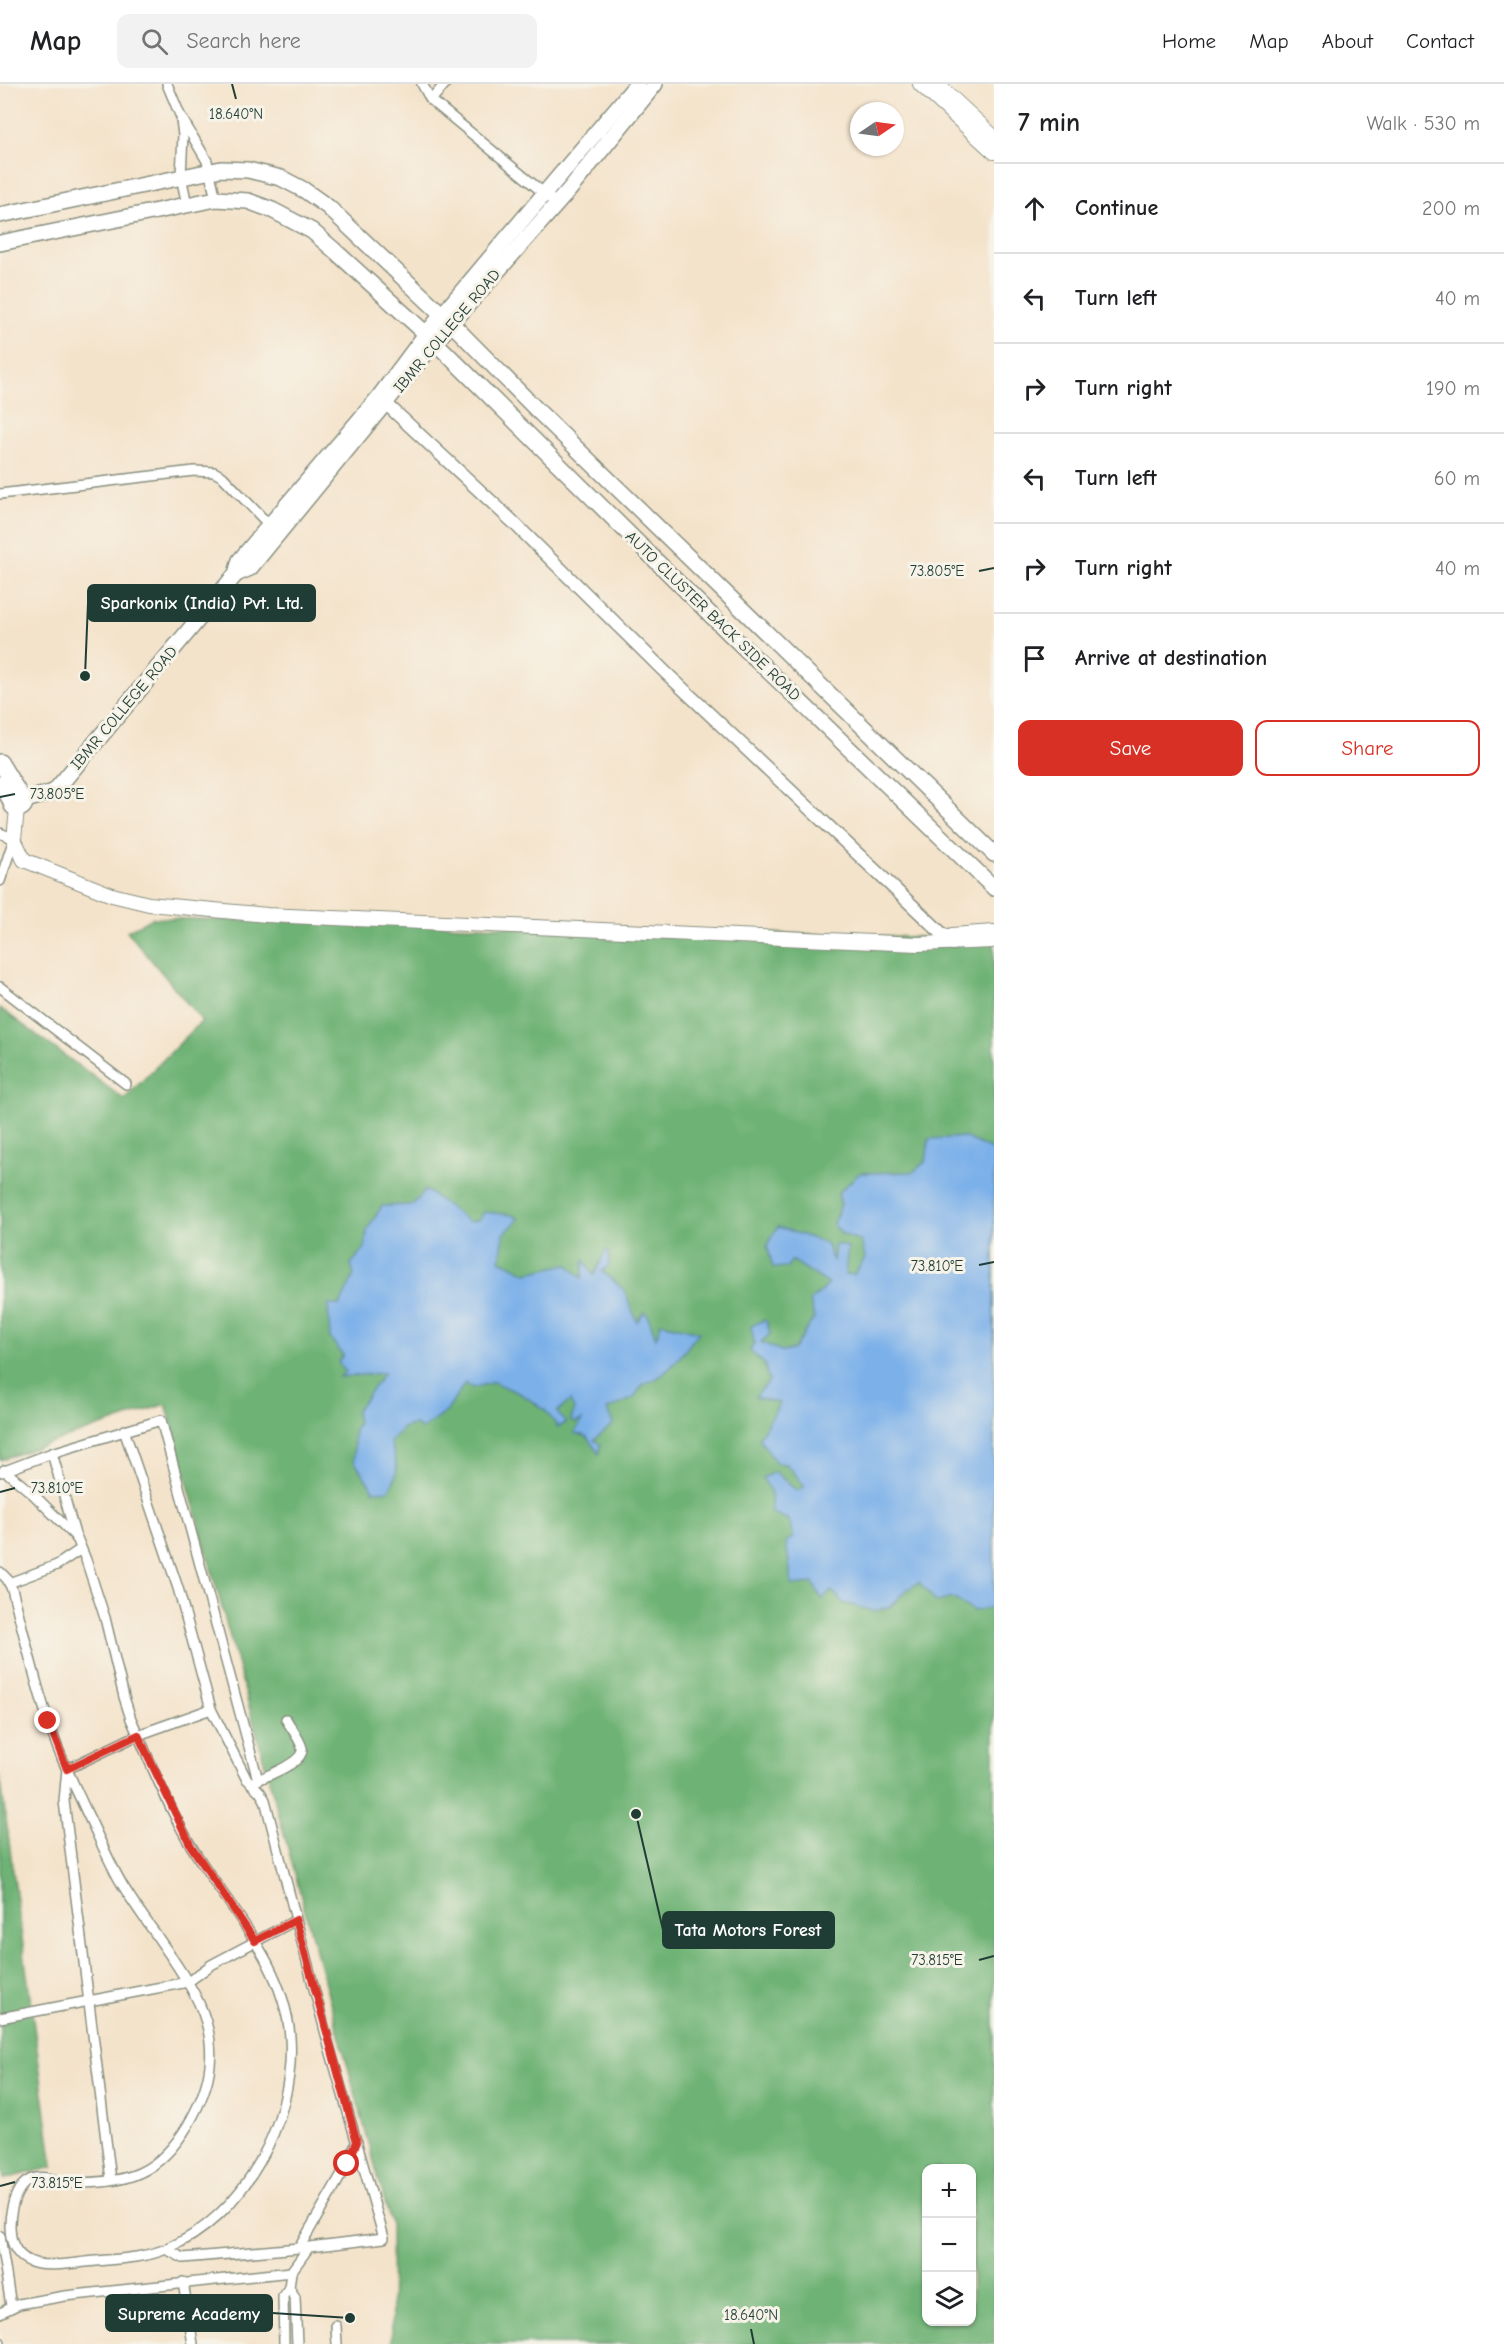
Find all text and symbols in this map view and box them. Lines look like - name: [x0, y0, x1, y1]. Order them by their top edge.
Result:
- search box: [117, 14, 537, 68]
- text: Map: [30, 25, 81, 57]
- icon: search: [138, 25, 171, 58]
- text: Search here: [186, 28, 301, 54]
- text: Home: [1162, 29, 1216, 53]
- text: Map: [1249, 29, 1289, 53]
- text: About: [1322, 29, 1373, 53]
- text: Contact: [1406, 29, 1474, 53]
- north arrow: [850, 102, 904, 156]
- text: 18.640°N: [209, 105, 263, 123]
- text: 7 min: [1018, 108, 1080, 138]
- text: Walk · 530 m: [1366, 112, 1480, 135]
- icon: ahead: [1018, 192, 1051, 225]
- text: Continue: [1075, 195, 1158, 221]
- text: 200 m: [1422, 197, 1480, 220]
- street label: IBMR COLLEGE ROAD: [390, 266, 504, 396]
- icon: left: [1018, 282, 1051, 315]
- text: Turn left: [1075, 285, 1157, 311]
- text: 40 m: [1435, 287, 1480, 310]
- icon: right: [1018, 372, 1051, 405]
- text: Turn right: [1075, 375, 1172, 401]
- text: 190 m: [1426, 377, 1480, 400]
- icon: left: [1018, 462, 1051, 495]
- text: Turn left: [1075, 465, 1157, 491]
- text: 60 m: [1434, 467, 1480, 490]
- street label: AUTO CLUSTER BACK SIDE ROAD: [622, 527, 804, 705]
- icon: right: [1018, 552, 1051, 585]
- text: Turn right: [1075, 555, 1172, 581]
- text: 40 m: [1435, 557, 1480, 580]
- text: 73.805°E: [910, 562, 964, 580]
- callout: Sparkonix (India) Pvt. Ltd.: [88, 585, 315, 621]
- text: Sparkonix (India) Pvt. Ltd.: [101, 593, 303, 614]
- icon: arrive: [1018, 642, 1051, 675]
- street label: IBMR COLLEGE ROAD: [67, 643, 181, 773]
- text: Arrive at destination: [1075, 645, 1267, 671]
- button: Save: [1018, 720, 1243, 776]
- button: Share: [1255, 720, 1480, 776]
- text: 73.805°E: [30, 785, 84, 803]
- text: 73.810°E: [911, 1257, 963, 1275]
- text: 73.810°E: [31, 1479, 83, 1497]
- route end: [34, 1707, 60, 1733]
- callout: Tata Motors Forest: [663, 1912, 834, 1948]
- text: Tata Motors Forest: [675, 1920, 823, 1941]
- text: 73.815°E: [911, 1951, 963, 1969]
- route start: [333, 2150, 359, 2176]
- map controls: [922, 2164, 976, 2326]
- button: +: [922, 2164, 976, 2218]
- text: 73.815°E: [31, 2174, 83, 2192]
- button: −: [922, 2218, 976, 2272]
- button: layers: [922, 2272, 976, 2326]
- callout: Supreme Academy: [106, 2295, 272, 2331]
- text: Supreme Academy: [118, 2304, 261, 2325]
- text: 18.640°N: [724, 2306, 778, 2324]

